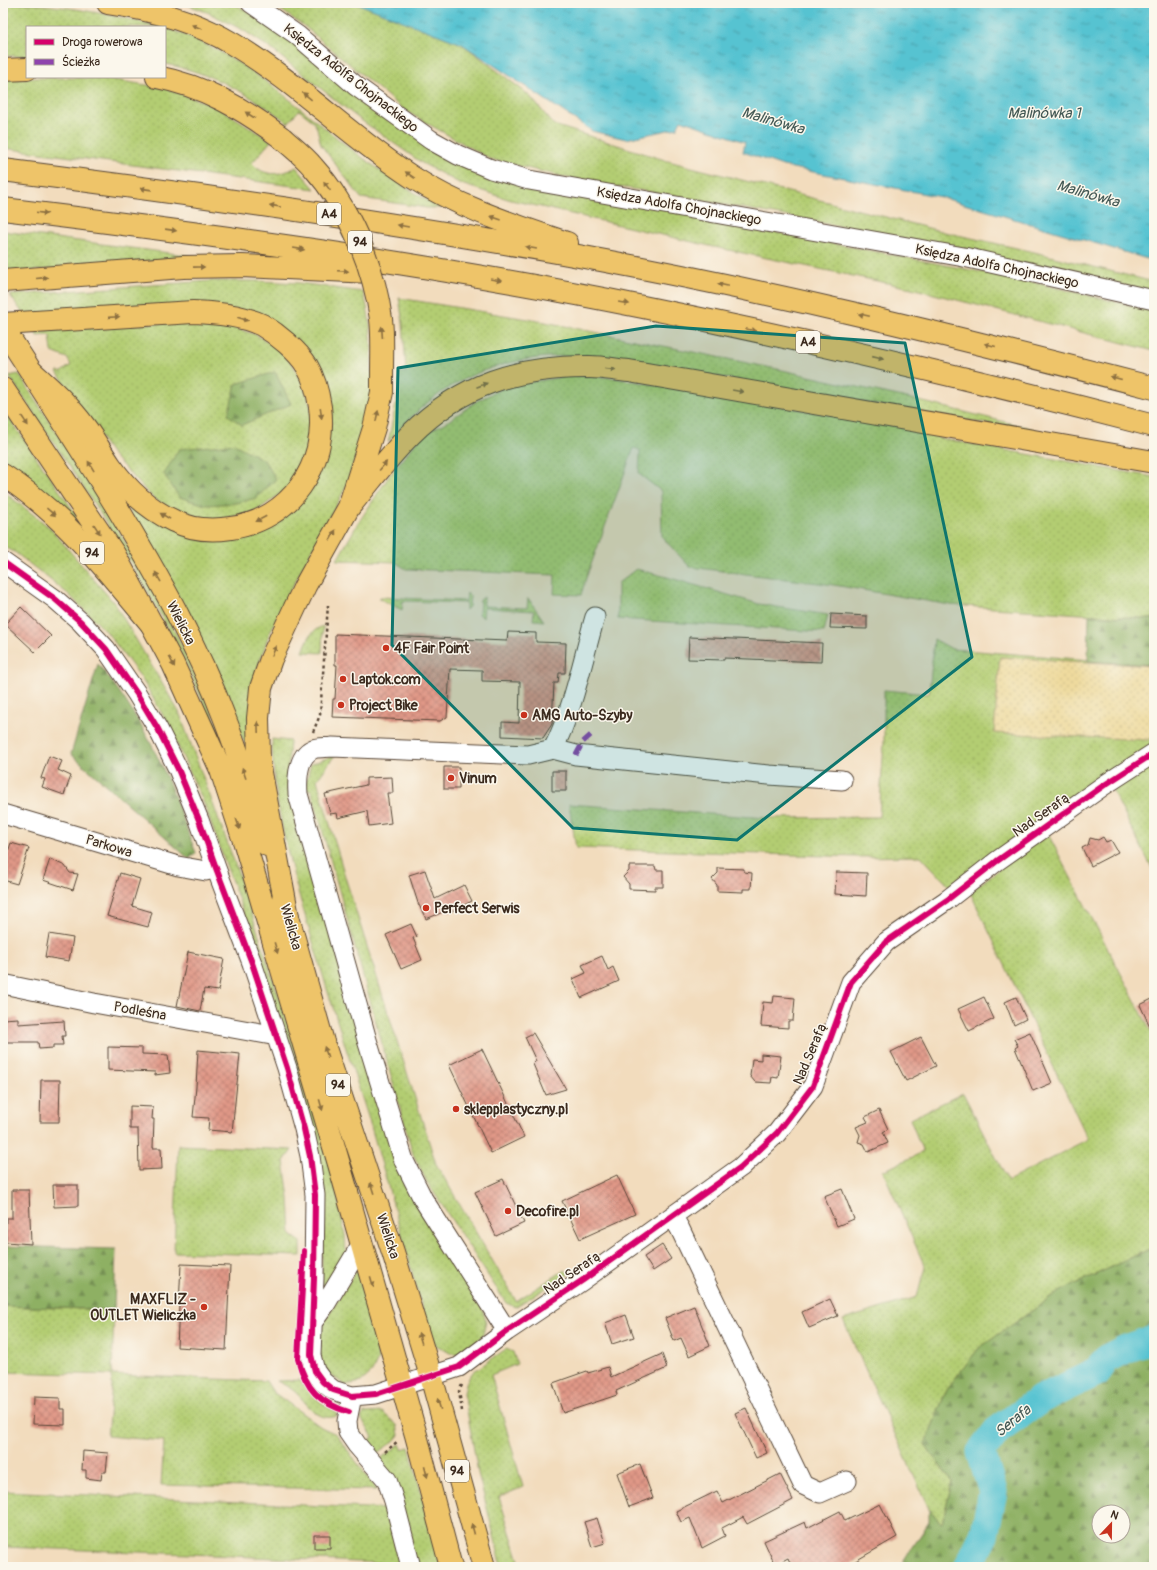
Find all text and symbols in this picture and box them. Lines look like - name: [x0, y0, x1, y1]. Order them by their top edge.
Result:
- street label: Księdza Adolfa Chojnackiego: [280, 20, 422, 136]
- one-way arrow: [192, 24, 203, 30]
- legend: [26, 26, 166, 78]
- text: Droga rowerowa: [62, 35, 143, 50]
- text: Ścieżka: [62, 54, 100, 70]
- one-way arrow: [301, 92, 312, 101]
- water label: Malinówka: [740, 103, 807, 139]
- water label: Malinówka 1: [1007, 104, 1082, 123]
- one-way arrow: [245, 111, 255, 119]
- one-way arrow: [404, 172, 416, 179]
- water label: Malinówka: [1055, 176, 1122, 212]
- one-way arrow: [323, 180, 331, 191]
- street label: Księdza Adolfa Chojnackiego: [595, 183, 763, 229]
- one-way arrow: [140, 185, 152, 192]
- one-way arrow: [269, 203, 281, 209]
- road number: A4: [317, 203, 341, 225]
- one-way arrow: [36, 210, 48, 216]
- one-way arrow: [489, 215, 501, 221]
- one-way arrow: [397, 223, 409, 229]
- one-way arrow: [165, 227, 177, 233]
- road number: 94: [348, 231, 372, 253]
- street label: Księdza Adolfa Chojnackiego: [914, 240, 1081, 292]
- one-way arrow: [525, 244, 538, 250]
- one-way arrow: [293, 246, 305, 252]
- one-way arrow: [193, 264, 206, 270]
- one-way arrow: [337, 268, 350, 274]
- one-way arrow: [36, 275, 48, 282]
- one-way arrow: [490, 277, 502, 283]
- one-way arrow: [717, 282, 729, 288]
- one-way arrow: [618, 301, 630, 307]
- one-way arrow: [858, 312, 870, 318]
- one-way arrow: [108, 314, 120, 321]
- one-way arrow: [238, 316, 250, 322]
- one-way arrow: [378, 326, 385, 338]
- one-way arrow: [745, 327, 758, 333]
- road number: A4: [796, 331, 820, 353]
- one-way arrow: [984, 342, 997, 348]
- one-way arrow: [872, 355, 885, 361]
- one-way arrow: [604, 366, 616, 372]
- one-way arrow: [1110, 375, 1122, 381]
- one-way arrow: [477, 381, 489, 387]
- one-way arrow: [732, 388, 744, 394]
- one-way arrow: [318, 407, 324, 419]
- one-way arrow: [374, 410, 380, 422]
- one-way arrow: [21, 416, 29, 426]
- one-way arrow: [88, 460, 95, 472]
- one-way arrow: [378, 461, 387, 471]
- one-way arrow: [46, 507, 57, 516]
- one-way arrow: [159, 512, 171, 519]
- one-way arrow: [255, 516, 267, 522]
- one-way arrow: [93, 524, 101, 534]
- one-way arrow: [330, 530, 337, 541]
- road number: 94: [80, 542, 104, 564]
- one-way arrow: [154, 572, 161, 583]
- street label: Wielicka: [163, 598, 199, 648]
- place label: 4F Fair Point: [394, 640, 470, 657]
- marker: 4F Fair Point: [381, 643, 391, 653]
- one-way arrow: [272, 645, 278, 657]
- one-way arrow: [169, 656, 175, 668]
- place label: Laptok.com: [351, 671, 421, 688]
- marker: Laptok.com: [338, 674, 348, 684]
- place label: Project Bike: [349, 697, 419, 714]
- marker: Project Bike: [336, 700, 346, 710]
- place label: AMG Auto-Szyby: [532, 707, 632, 724]
- marker: AMG Auto-Szyby: [519, 710, 529, 720]
- one-way arrow: [255, 720, 261, 733]
- one-way arrow: [241, 766, 247, 778]
- place label: Vinum: [459, 770, 497, 787]
- marker: Vinum: [446, 773, 456, 783]
- street label: Nad Serafą: [1009, 789, 1073, 841]
- one-way arrow: [235, 818, 241, 830]
- street label: Parkowa: [84, 831, 134, 861]
- place label: Perfect Serwis: [434, 900, 520, 917]
- street label: Wielicka: [276, 902, 306, 952]
- marker: Perfect Serwis: [421, 903, 431, 913]
- one-way arrow: [273, 943, 279, 955]
- street label: Podleśna: [112, 998, 168, 1024]
- street label: Nad Serafą: [789, 1021, 831, 1087]
- one-way arrow: [323, 1045, 329, 1057]
- road number: 94: [326, 1074, 350, 1096]
- one-way arrow: [318, 1099, 324, 1111]
- place label: sklepplastyczny.pl: [464, 1101, 568, 1118]
- marker: sklepplastyczny.pl: [451, 1104, 461, 1114]
- one-way arrow: [369, 1182, 375, 1194]
- place label: Decofire.pl: [516, 1203, 579, 1220]
- marker: Decofire.pl: [503, 1206, 513, 1216]
- street label: Wielicka: [373, 1211, 403, 1261]
- street label: Nad Serafą: [540, 1248, 604, 1298]
- one-way arrow: [369, 1277, 375, 1289]
- place label: MAXFLIZ - OUTLET Wieliczka: [90, 1291, 196, 1324]
- marker: MAXFLIZ - OUTLET Wieliczka: [199, 1302, 209, 1312]
- one-way arrow: [417, 1332, 423, 1344]
- one-way arrow: [436, 1398, 442, 1410]
- water label: Serafa: [991, 1400, 1036, 1441]
- road number: 94: [445, 1460, 469, 1482]
- one-way arrow: [423, 1466, 429, 1478]
- north arrow: [1091, 1504, 1131, 1544]
- text: N: [1109, 1508, 1121, 1523]
- one-way arrow: [470, 1523, 476, 1535]

